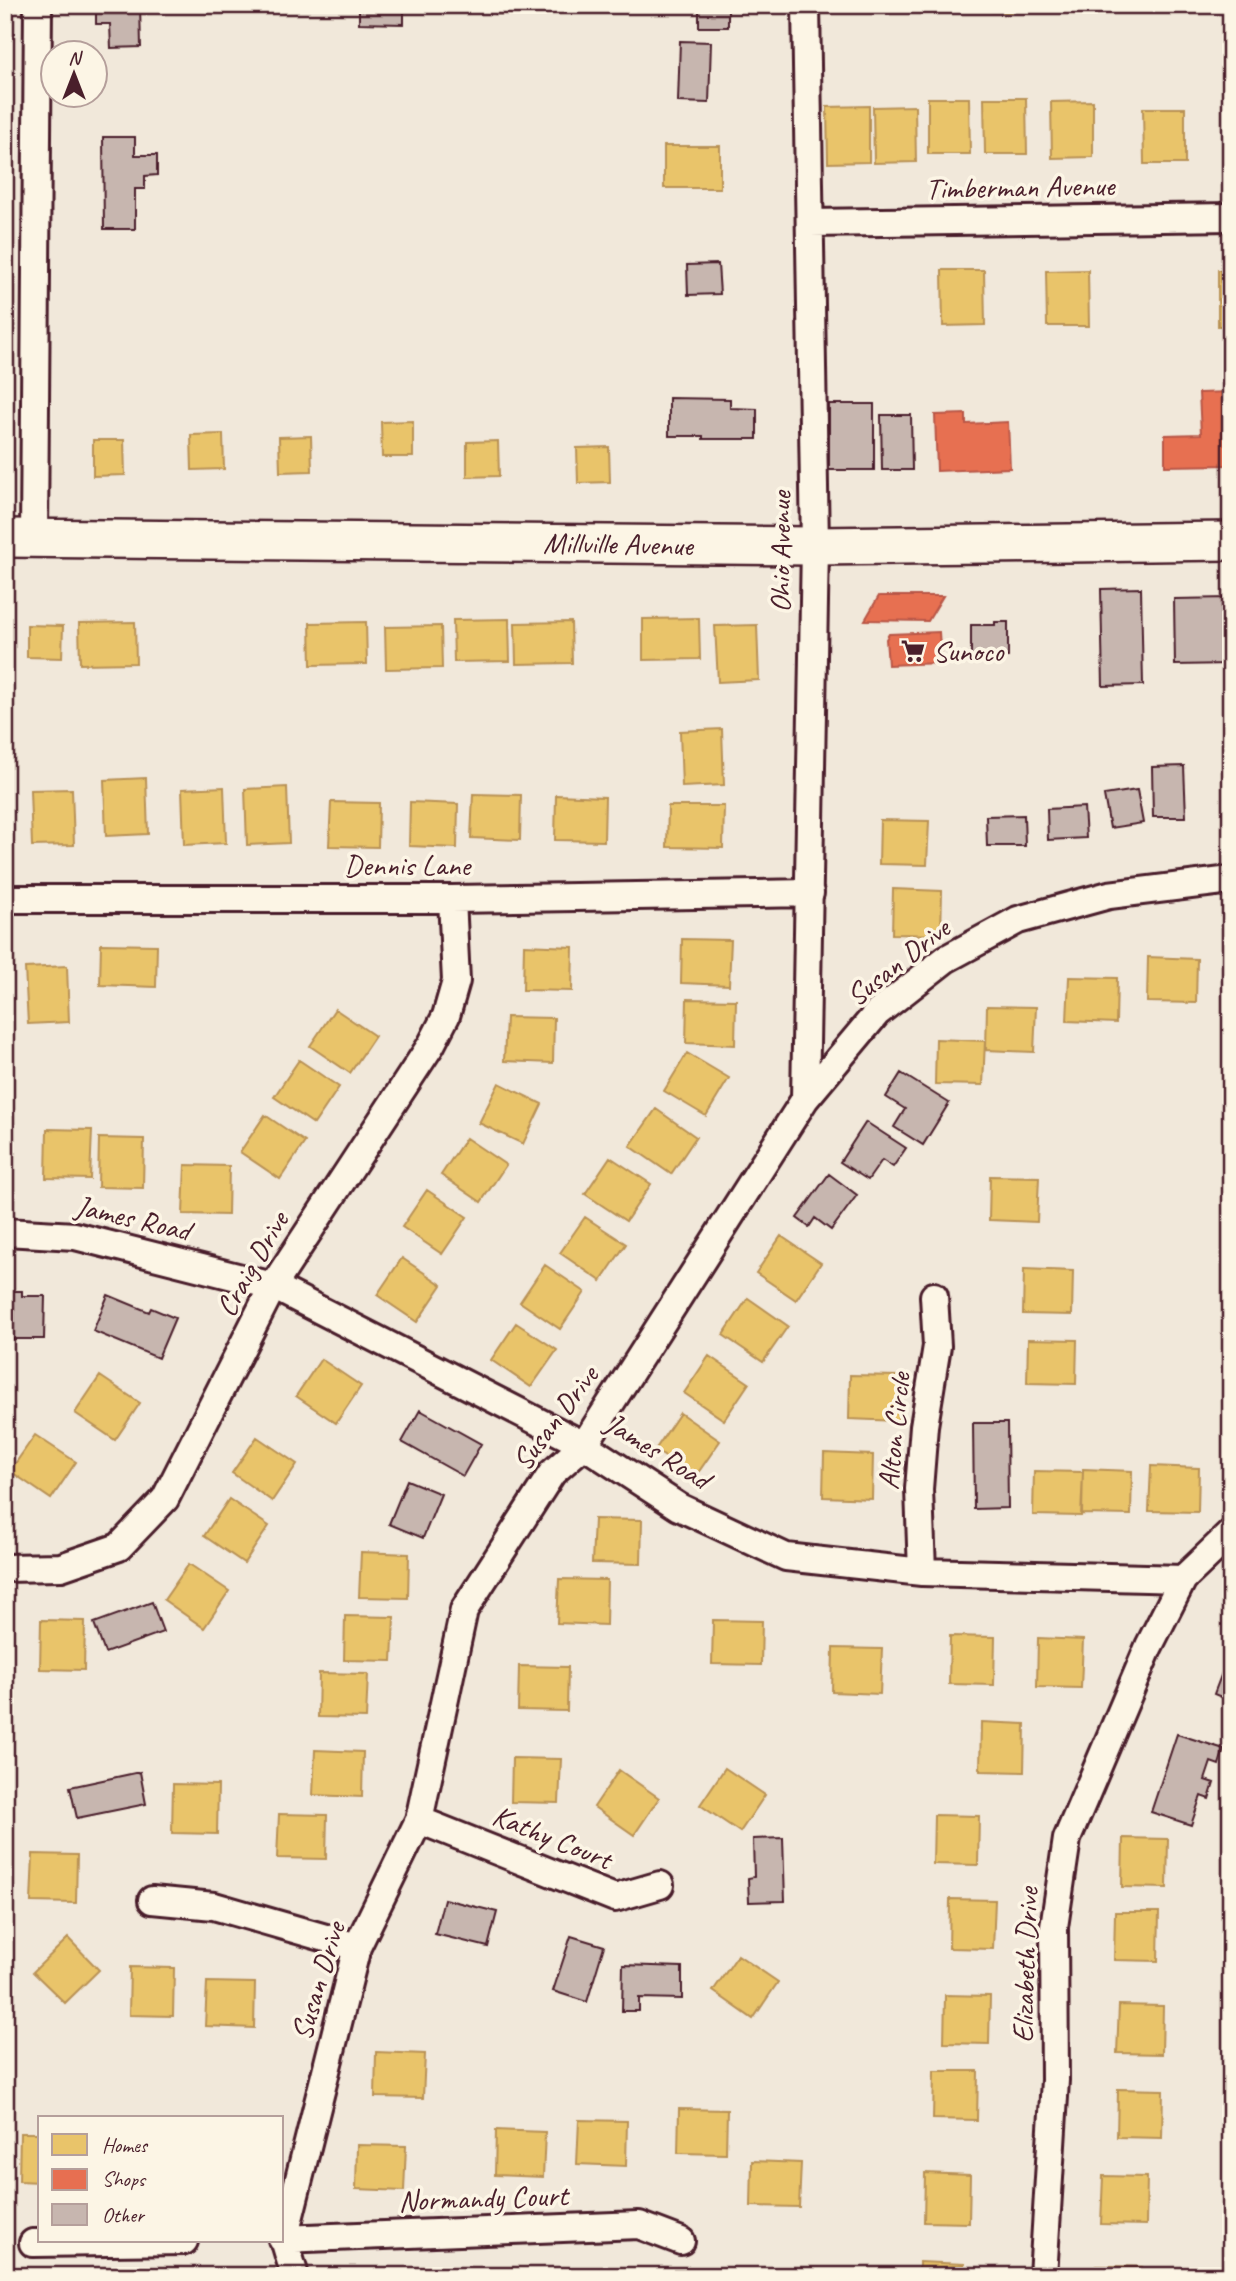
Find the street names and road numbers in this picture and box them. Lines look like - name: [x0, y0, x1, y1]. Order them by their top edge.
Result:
- street label: Timberman Avenue: [925, 166, 1117, 208]
- street label: Ohio Avenue: [761, 489, 799, 613]
- street label: Millville Avenue: [543, 524, 695, 564]
- street label: Dennis Lane: [344, 846, 472, 884]
- street label: Susan Drive: [838, 908, 959, 1014]
- street label: James Road: [70, 1186, 198, 1251]
- street label: Craig Drive: [207, 1203, 298, 1323]
- street label: Susan Drive: [503, 1356, 608, 1478]
- street label: Alton Circle: [869, 1368, 919, 1491]
- street label: James Road: [597, 1403, 721, 1500]
- street label: Kathy Court: [487, 1796, 620, 1879]
- street label: Elizabeth Drive: [1003, 1884, 1047, 2043]
- street label: Susan Drive: [282, 1915, 355, 2045]
- street label: Normandy Court: [398, 2176, 571, 2220]

